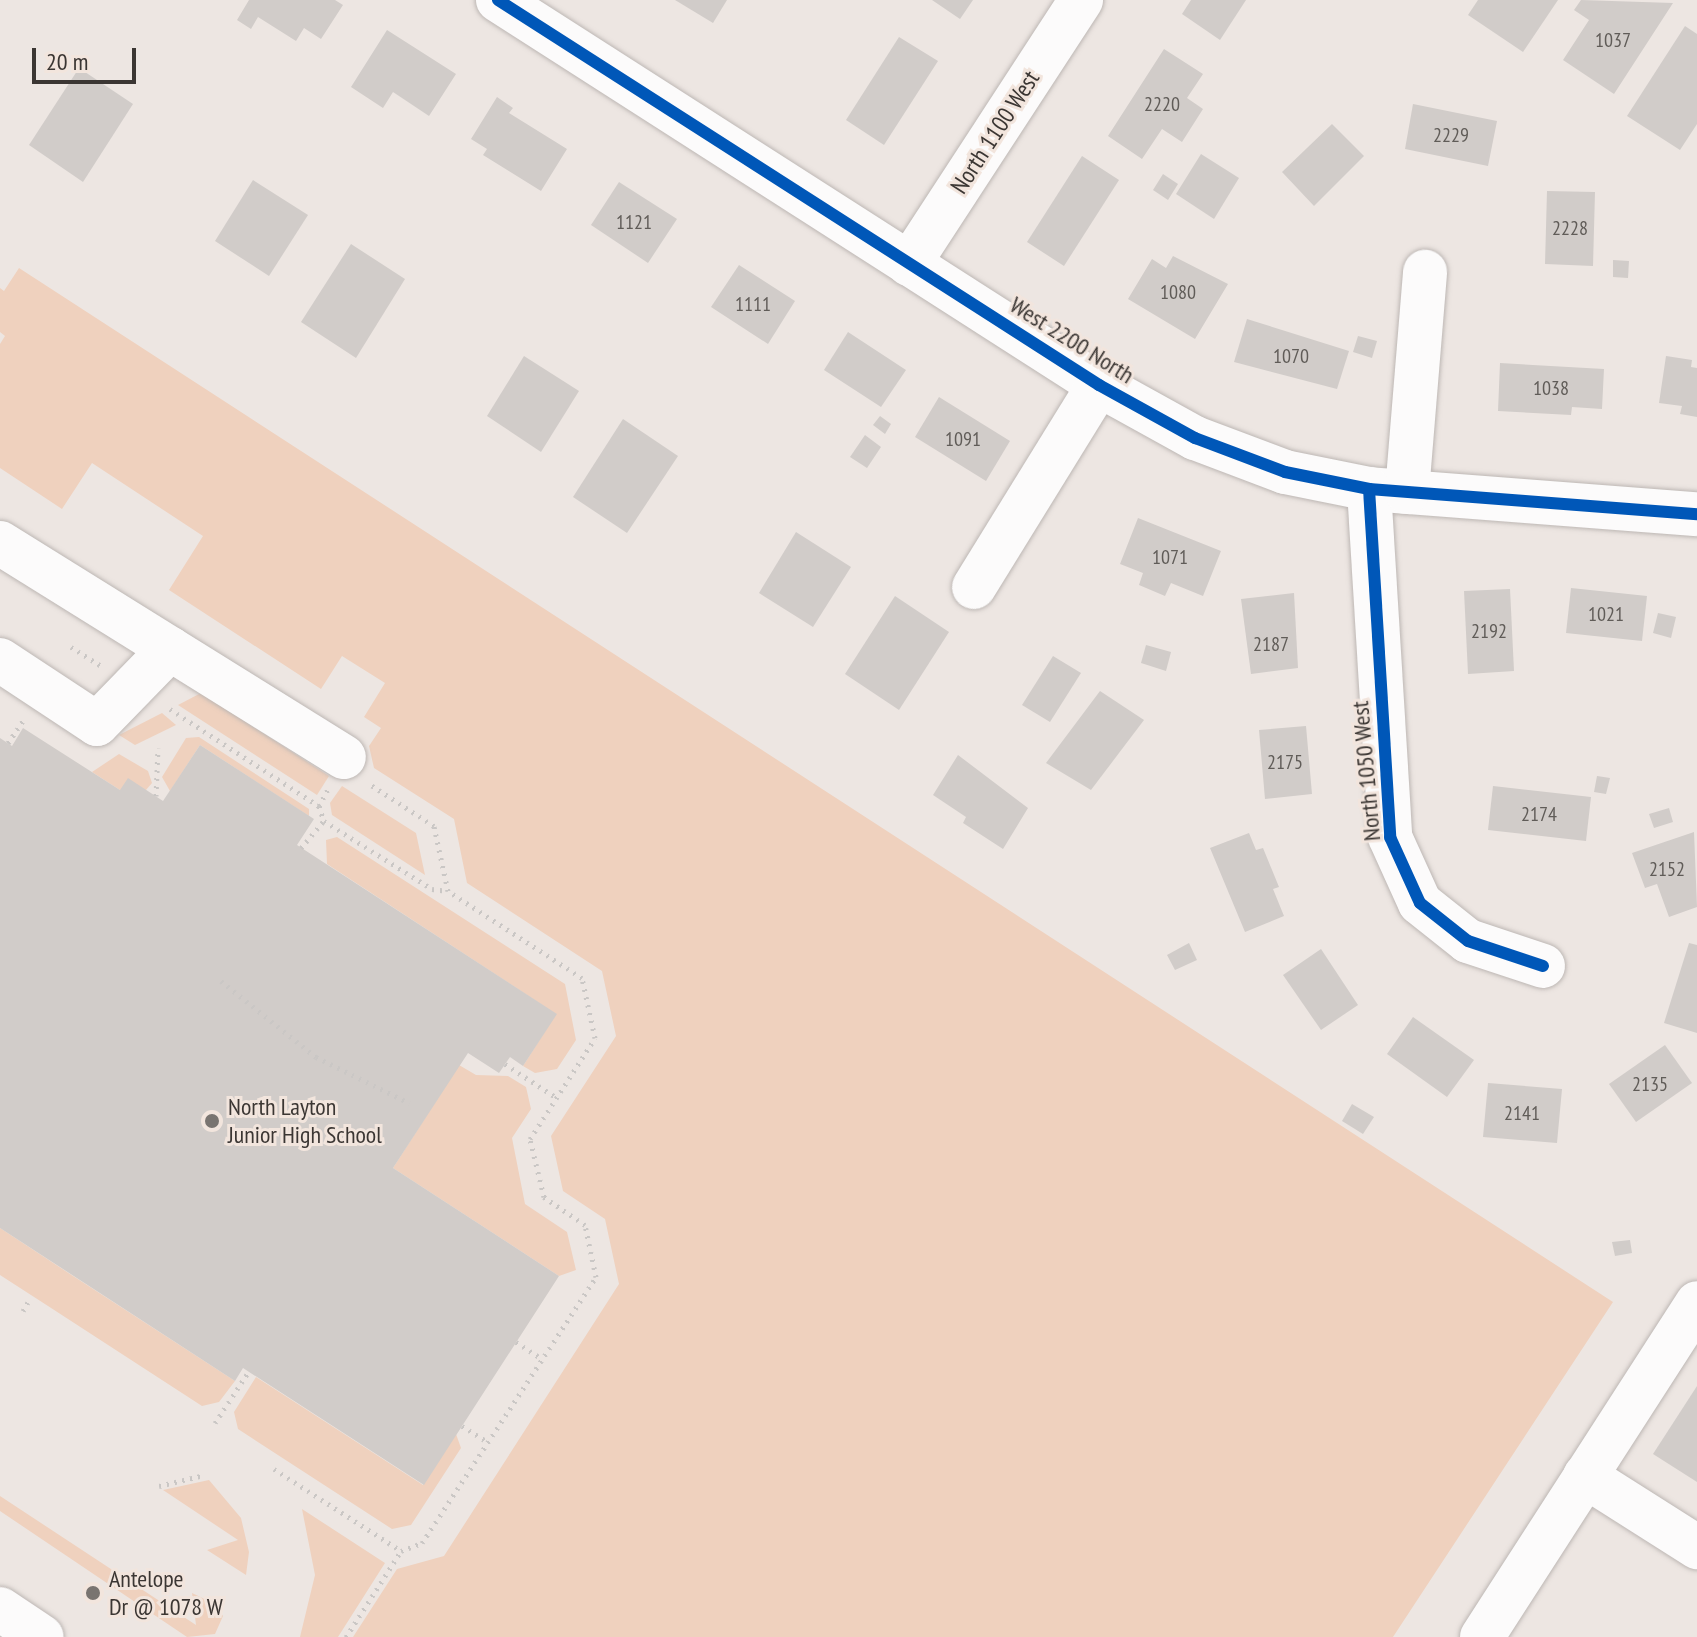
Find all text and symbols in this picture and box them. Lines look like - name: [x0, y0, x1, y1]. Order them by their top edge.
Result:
- house number: 1037: [1595, 28, 1631, 52]
- scale bar: [36, 32, 140, 82]
- text: 20 m: [46, 46, 88, 77]
- street label: North 1100 West: [945, 65, 1045, 199]
- house number: 2220: [1144, 92, 1180, 116]
- house number: 2229: [1433, 123, 1469, 147]
- house number: 1121: [616, 210, 652, 234]
- house number: 2228: [1552, 216, 1588, 240]
- house number: 1080: [1160, 280, 1196, 304]
- street label: West 2200 North: [1005, 290, 1139, 390]
- house number: 1111: [735, 292, 771, 316]
- house number: 1070: [1273, 344, 1309, 368]
- house number: 1038: [1533, 376, 1569, 400]
- house number: 1091: [945, 427, 981, 451]
- house number: 1071: [1152, 545, 1188, 569]
- house number: 1021: [1588, 602, 1624, 626]
- house number: 2192: [1471, 619, 1507, 643]
- house number: 2187: [1253, 632, 1289, 656]
- street label: North 1050 West: [1346, 700, 1386, 842]
- house number: 2175: [1267, 750, 1303, 774]
- house number: 2174: [1521, 802, 1557, 826]
- house number: 2152: [1649, 857, 1685, 881]
- house number: 2135: [1632, 1072, 1668, 1096]
- place label: North Layton Junior High School: [228, 1093, 382, 1149]
- house number: 2141: [1504, 1101, 1540, 1125]
- marker: North Layton Junior High School: [203, 1112, 221, 1130]
- place label: Antelope Dr @ 1078 W: [109, 1565, 223, 1621]
- marker: Antelope Dr @ 1078 W: [84, 1584, 102, 1602]

